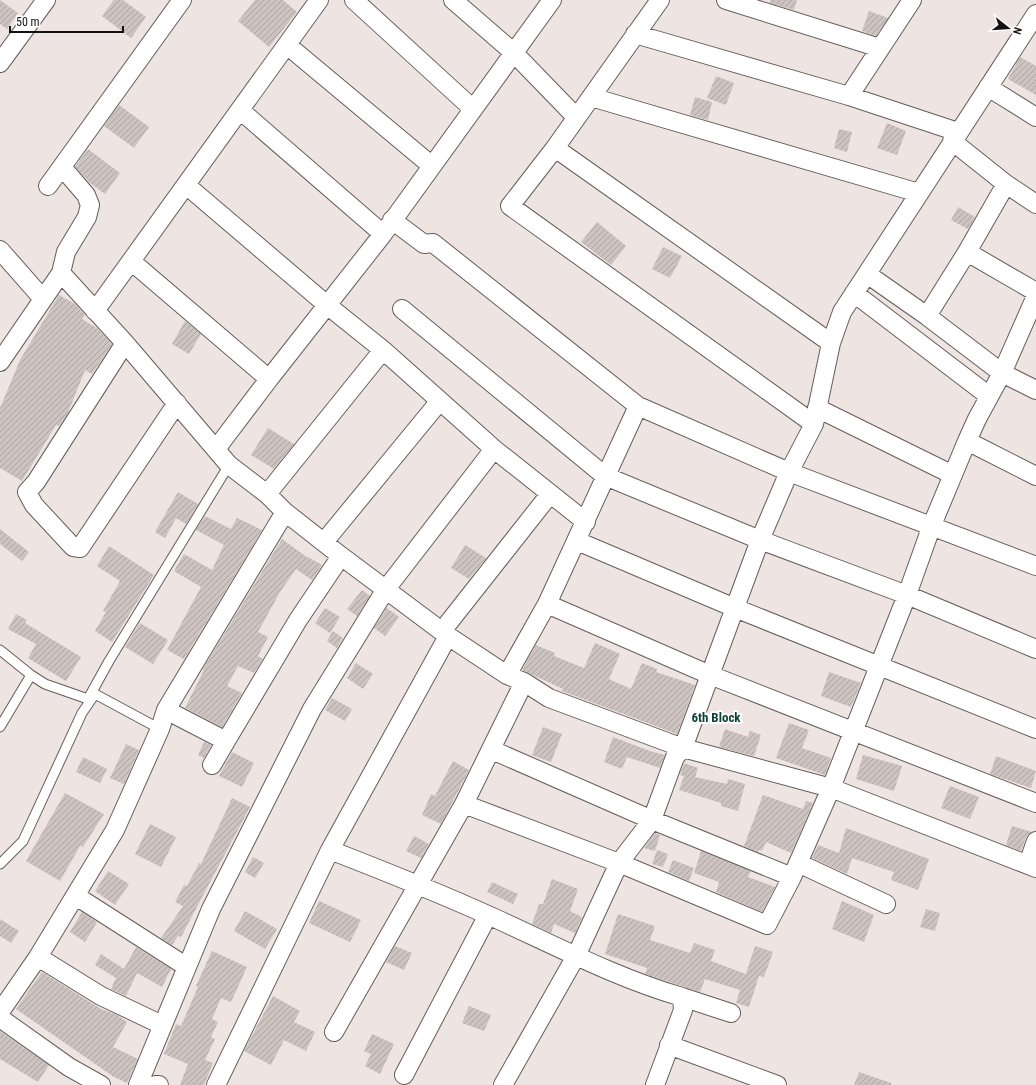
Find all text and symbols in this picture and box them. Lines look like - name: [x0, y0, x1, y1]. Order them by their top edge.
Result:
- scale bar: [10, 8, 123, 34]
- north arrow: [988, 8, 1028, 48]
- text: 50 m: [16, 15, 40, 29]
- text: N: [1010, 26, 1024, 36]
- district label: 6th Block: [691, 710, 741, 725]

